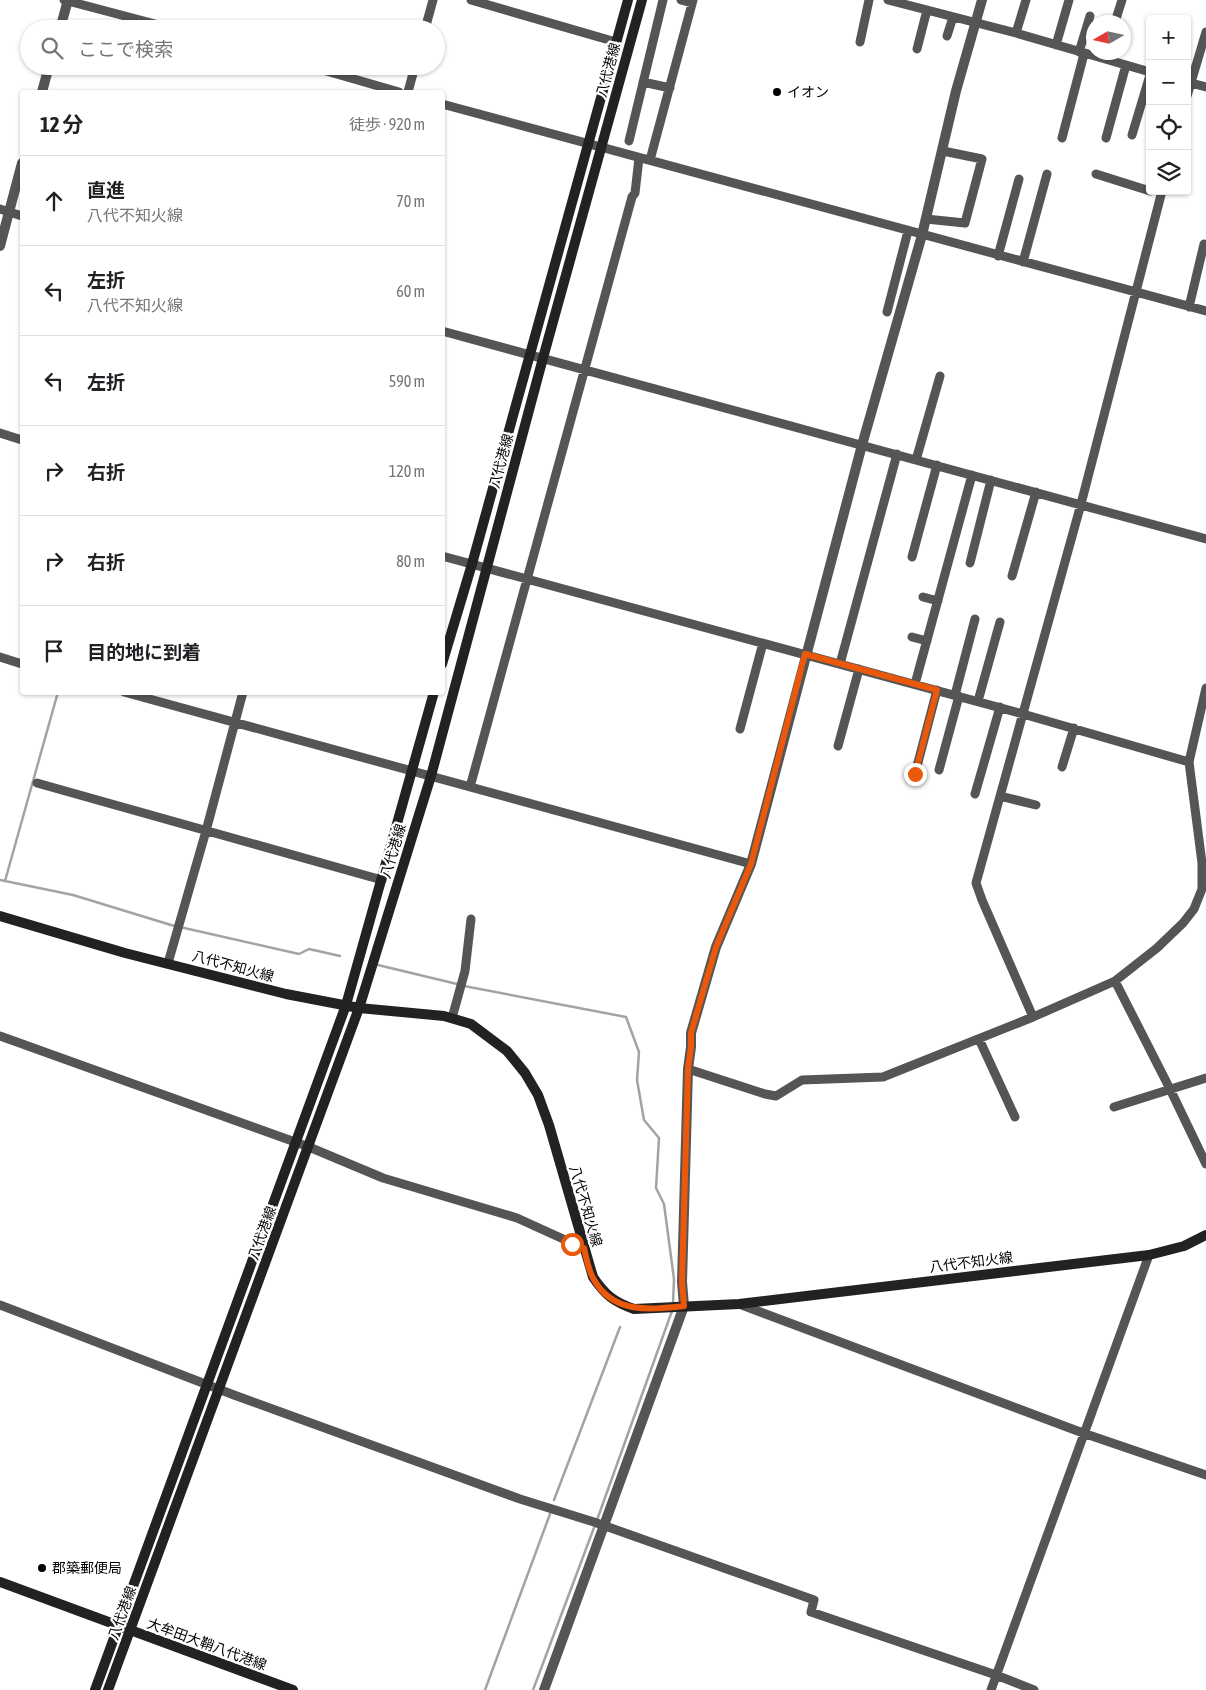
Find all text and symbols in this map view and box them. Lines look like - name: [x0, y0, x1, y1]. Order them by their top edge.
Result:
- north arrow: [1086, 15, 1131, 60]
- map controls: [1146, 15, 1191, 195]
- button: +: [1146, 15, 1191, 60]
- search box: [20, 20, 445, 75]
- icon: search: [38, 34, 66, 62]
- text: ここで検索: [78, 38, 173, 60]
- street label: 八代港線: [593, 41, 623, 99]
- button: −: [1146, 60, 1191, 105]
- place label: イオン: [787, 84, 829, 100]
- marker: イオン: [771, 86, 783, 98]
- button: locate: [1146, 105, 1191, 150]
- text: 12 分: [40, 112, 84, 136]
- text: 徒歩 · 920 m: [349, 115, 425, 133]
- button: layers: [1146, 150, 1191, 195]
- text: 直進: [87, 179, 125, 201]
- icon: ahead: [40, 187, 68, 215]
- text: 70 m: [396, 192, 425, 210]
- text: 八代不知火線: [87, 206, 183, 224]
- text: 左折: [87, 269, 125, 291]
- icon: left: [40, 277, 68, 305]
- text: 60 m: [396, 282, 425, 300]
- text: 八代不知火線: [87, 296, 183, 314]
- icon: left: [40, 367, 68, 395]
- text: 左折: [87, 371, 125, 393]
- text: 590 m: [389, 372, 425, 390]
- street label: 八代港線: [486, 432, 516, 490]
- icon: right: [40, 457, 68, 485]
- text: 右折: [87, 461, 125, 483]
- text: 120 m: [389, 462, 425, 480]
- icon: right: [40, 547, 68, 575]
- text: 右折: [87, 551, 125, 573]
- text: 80 m: [396, 552, 425, 570]
- icon: arrive: [40, 637, 68, 665]
- text: 目的地に到着: [87, 641, 201, 663]
- route end: [904, 763, 927, 786]
- street label: 八代港線: [377, 822, 409, 880]
- street label: 八代不知火線: [190, 947, 276, 985]
- street label: 八代不知火線: [567, 1163, 605, 1249]
- street label: 八代港線: [245, 1204, 279, 1262]
- route start: [561, 1233, 584, 1256]
- street label: 八代不知火線: [928, 1249, 1014, 1275]
- place label: 郡築郵便局: [52, 1560, 122, 1576]
- marker: 郡築郵便局: [36, 1562, 48, 1574]
- street label: 八代港線: [105, 1584, 139, 1642]
- street label: 大牟田大鞘八代港線: [145, 1615, 269, 1673]

